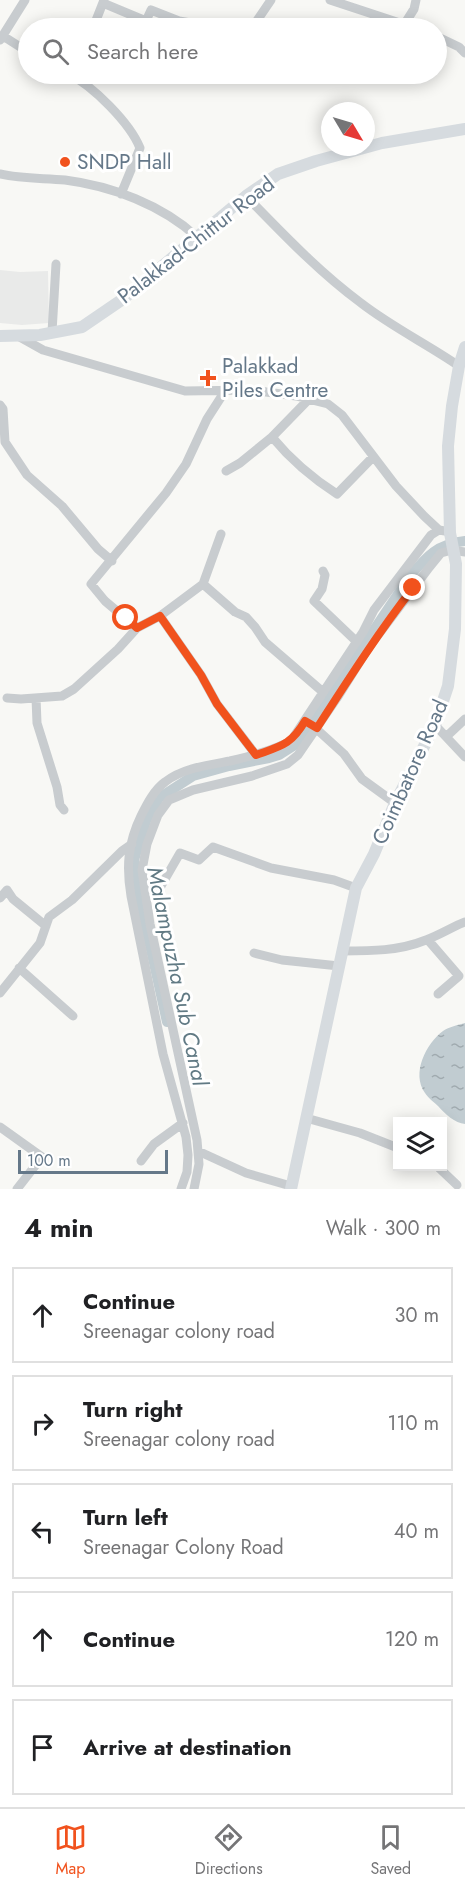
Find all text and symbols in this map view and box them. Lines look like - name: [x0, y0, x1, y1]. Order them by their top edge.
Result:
- search box: [18, 18, 447, 84]
- icon: search: [39, 35, 72, 68]
- text: Search here: [87, 35, 198, 67]
- north arrow: [321, 102, 375, 156]
- place label: SNDP Hall: [77, 147, 172, 177]
- marker: SNDP Hall: [58, 155, 72, 169]
- street label: Palakkad-Chittur Road: [111, 169, 281, 311]
- place label: Palakkad Piles Centre: [222, 351, 329, 405]
- marker: Palakkad Piles Centre: [199, 369, 217, 387]
- route end: [399, 574, 425, 600]
- route start: [112, 604, 138, 630]
- street label: Coimbatore Road: [365, 695, 455, 849]
- water label: Malampuzha Sub Canal: [139, 864, 217, 1090]
- map controls: [393, 1117, 447, 1171]
- button: layers: [393, 1117, 447, 1171]
- scale bar: [18, 1147, 168, 1174]
- text: 100 m: [27, 1149, 71, 1172]
- text: 4 min: [24, 1209, 93, 1247]
- text: Walk · 300 m: [326, 1214, 441, 1243]
- text: Continue: [83, 1285, 175, 1317]
- icon: ahead: [26, 1299, 59, 1332]
- text: 30 m: [394, 1301, 439, 1330]
- text: Sreenagar colony road: [83, 1317, 275, 1346]
- text: Turn right: [83, 1393, 183, 1425]
- icon: right: [26, 1407, 59, 1440]
- text: 110 m: [387, 1409, 439, 1438]
- text: Sreenagar colony road: [83, 1425, 275, 1454]
- text: Turn left: [83, 1501, 168, 1533]
- icon: left: [26, 1515, 59, 1548]
- text: 40 m: [394, 1517, 439, 1546]
- text: Sreenagar Colony Road: [83, 1533, 284, 1562]
- icon: ahead: [26, 1623, 59, 1656]
- text: Continue: [83, 1623, 175, 1655]
- text: 120 m: [385, 1625, 439, 1654]
- icon: arrive: [26, 1731, 59, 1764]
- text: Arrive at destination: [83, 1731, 292, 1763]
- tab: Map: [54, 1821, 87, 1880]
- tab: Directions: [195, 1821, 263, 1880]
- tab: Saved: [370, 1821, 411, 1880]

